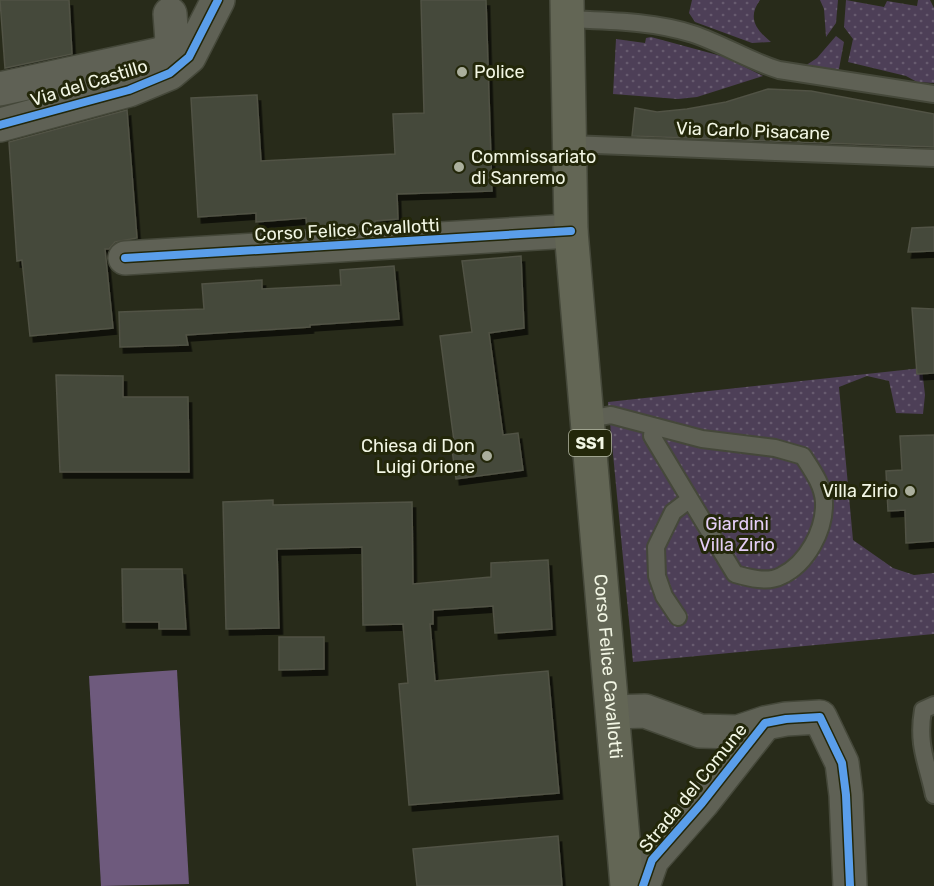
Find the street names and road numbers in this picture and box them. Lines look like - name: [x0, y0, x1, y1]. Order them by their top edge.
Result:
- street label: Via del Castillo: [28, 55, 150, 111]
- street label: Via Carlo Pisacane: [676, 117, 830, 145]
- street label: Corso Felice Cavallotti: [254, 214, 440, 246]
- road number: SS1: [569, 430, 611, 456]
- street label: Corso Felice Cavallotti: [589, 573, 627, 760]
- street label: Strada del Comune: [634, 719, 752, 857]

